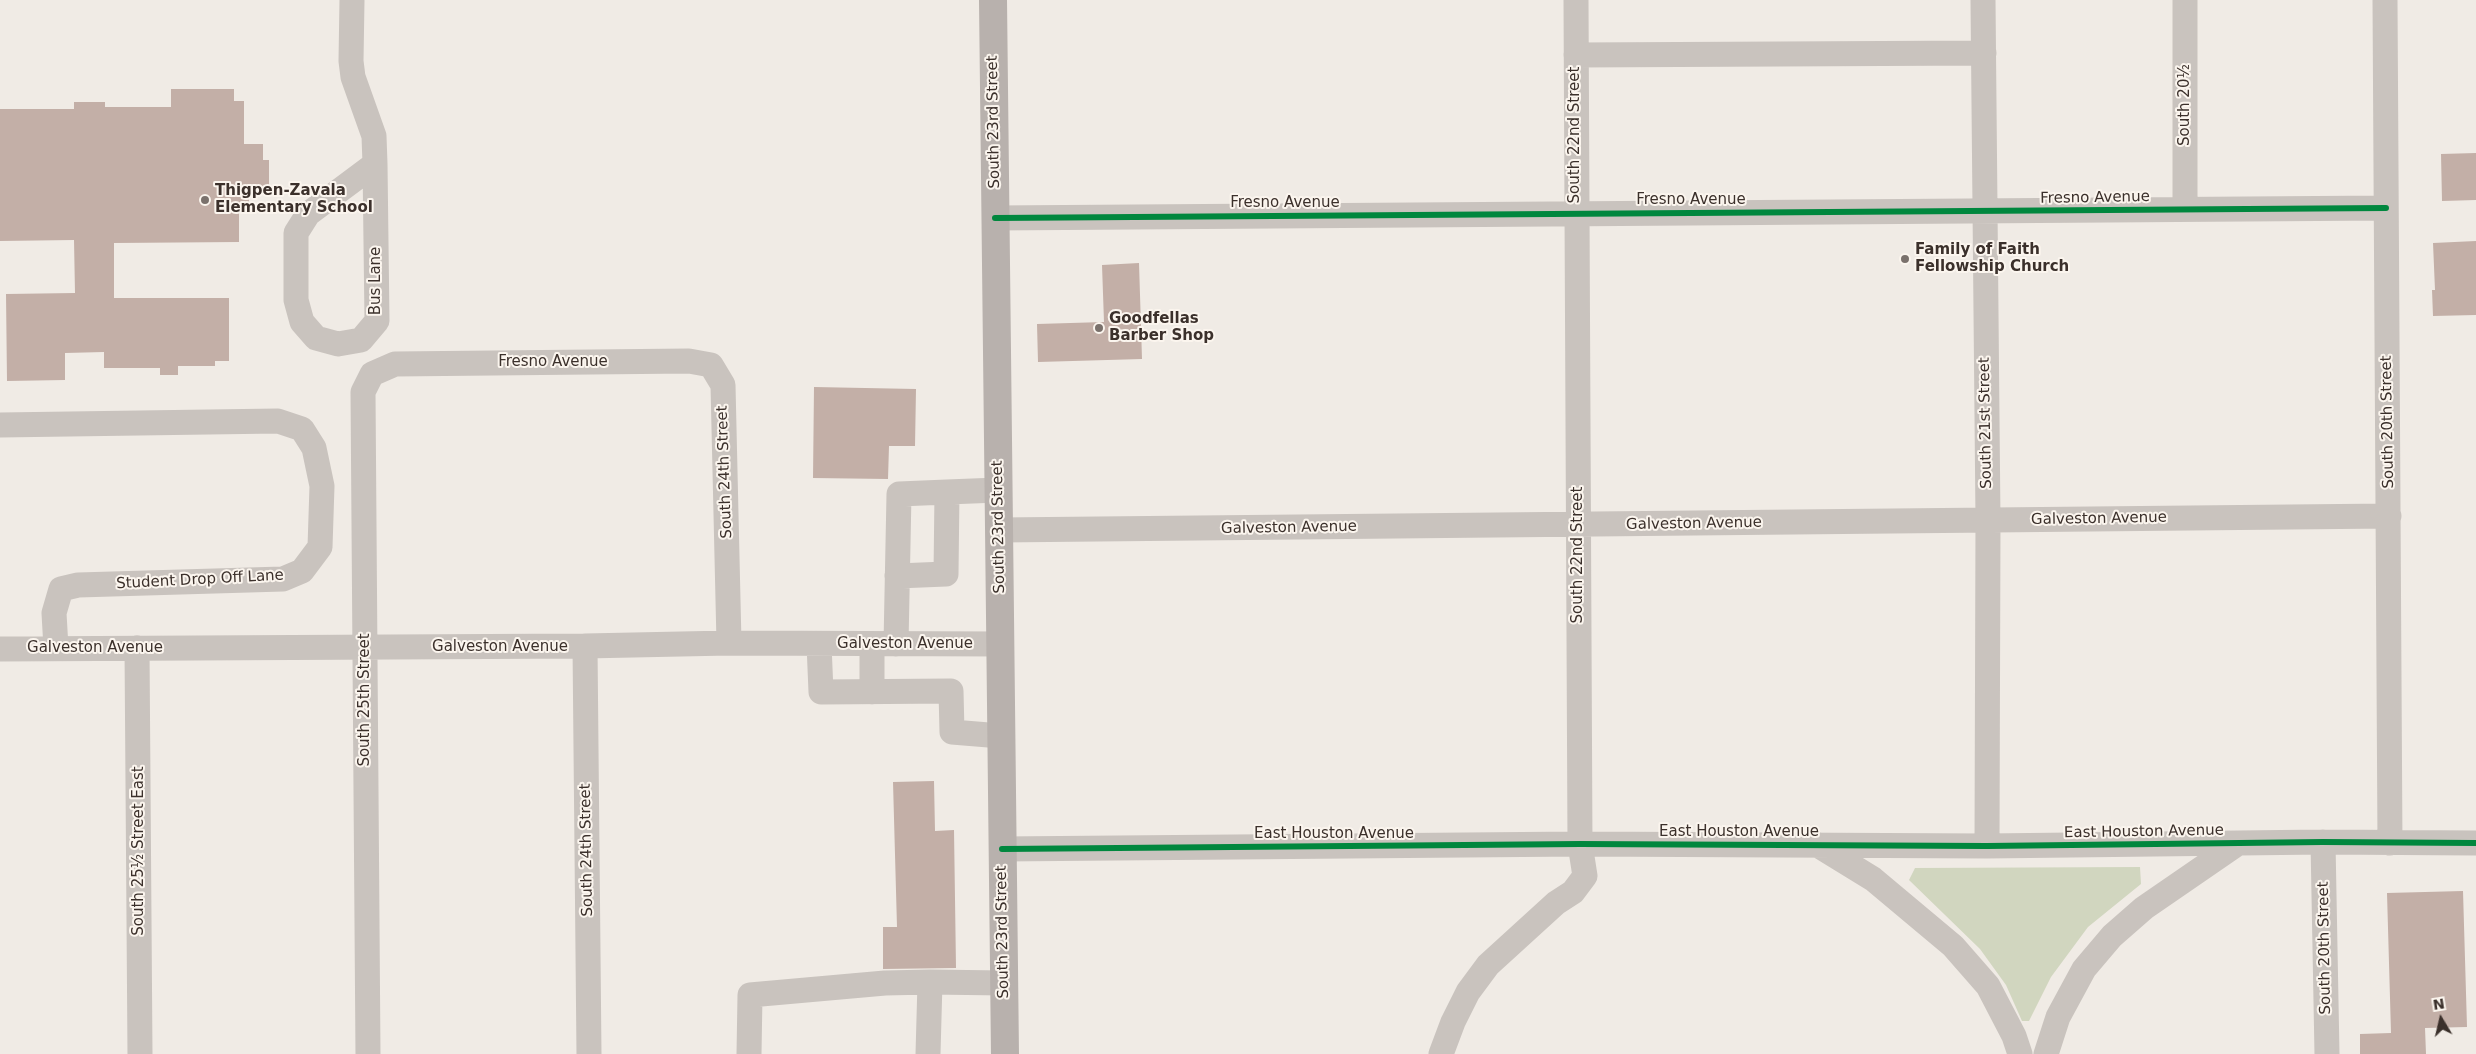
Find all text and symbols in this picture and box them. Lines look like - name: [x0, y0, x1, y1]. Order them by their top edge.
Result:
- street label: South 23rd Street: [984, 55, 1004, 189]
- street label: South 20½: [2176, 64, 2194, 146]
- street label: South 22nd Street: [1566, 67, 1584, 203]
- place label: Thigpen-Zavala Elementary School: [215, 182, 373, 217]
- street label: Fresno Avenue: [2040, 188, 2150, 208]
- street label: Fresno Avenue: [1636, 191, 1746, 209]
- marker: Thigpen-Zavala Elementary School: [199, 194, 211, 206]
- street label: Fresno Avenue: [1230, 194, 1340, 212]
- place label: Family of Faith Fellowship Church: [1915, 241, 2069, 276]
- street label: Bus Lane: [367, 247, 385, 315]
- marker: Family of Faith Fellowship Church: [1899, 253, 1911, 265]
- place label: Goodfellas Barber Shop: [1109, 310, 1214, 345]
- marker: Goodfellas Barber Shop: [1093, 322, 1105, 334]
- street label: Fresno Avenue: [498, 353, 608, 371]
- street label: South 20th Street: [2378, 355, 2398, 489]
- street label: South 21st Street: [1976, 357, 1996, 489]
- street label: South 24th Street: [714, 405, 736, 539]
- street label: South 23rd Street: [989, 460, 1009, 594]
- street label: South 22nd Street: [1569, 487, 1587, 623]
- street label: Galveston Avenue: [2031, 509, 2167, 529]
- street label: Galveston Avenue: [1626, 514, 1762, 534]
- street label: Galveston Avenue: [1221, 518, 1357, 538]
- street label: Student Drop Off Lane: [116, 567, 284, 593]
- street label: South 25th Street: [356, 633, 374, 767]
- street label: Galveston Avenue: [837, 635, 973, 653]
- street label: Galveston Avenue: [432, 638, 568, 656]
- street label: Galveston Avenue: [27, 639, 163, 657]
- street label: South 25½ Street East: [130, 766, 148, 936]
- street label: South 24th Street: [577, 783, 597, 917]
- street label: East Houston Avenue: [2064, 822, 2224, 842]
- street label: East Houston Avenue: [1659, 823, 1819, 841]
- street label: East Houston Avenue: [1254, 825, 1414, 843]
- street label: South 23rd Street: [993, 865, 1013, 999]
- street label: South 20th Street: [2315, 881, 2335, 1015]
- north arrow: [2416, 994, 2466, 1044]
- text: N: [2432, 995, 2446, 1013]

